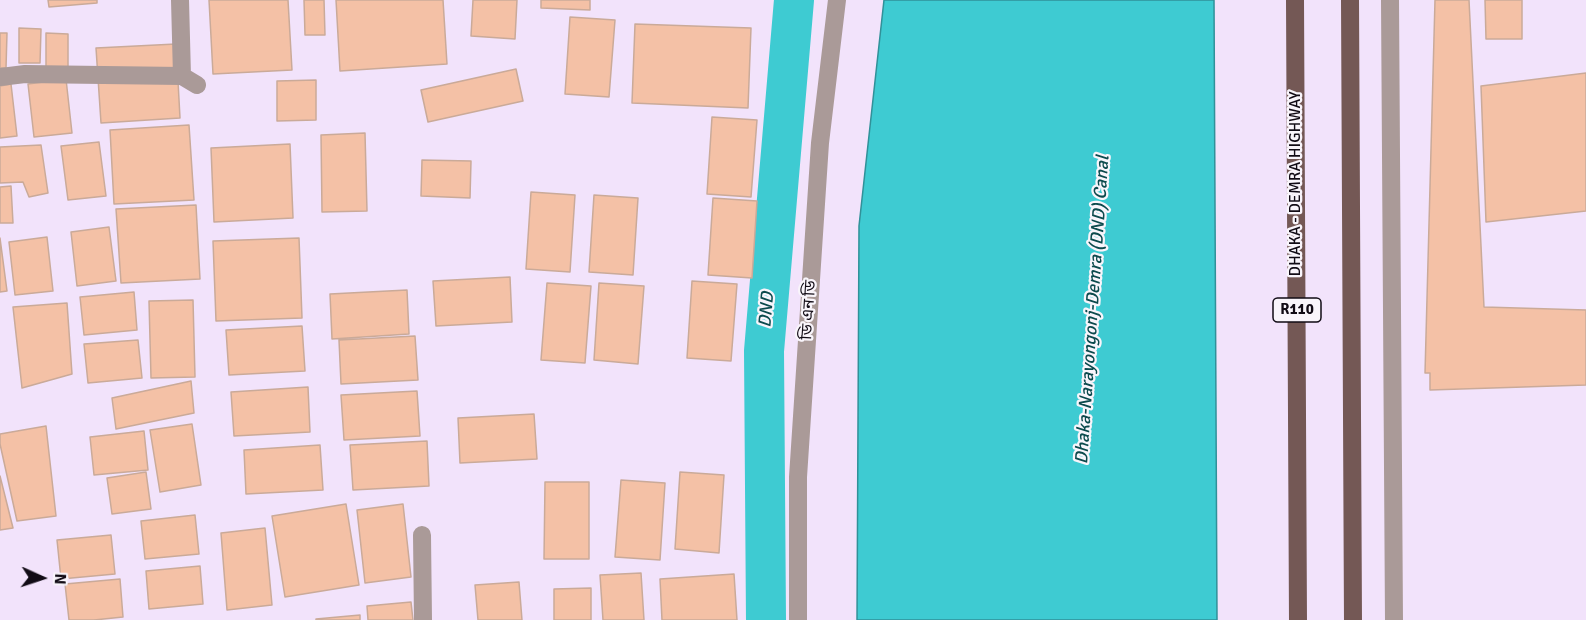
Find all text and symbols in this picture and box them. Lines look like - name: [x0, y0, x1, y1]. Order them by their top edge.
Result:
- street label: DHAKA - DEMRA HIGHWAY: [1286, 92, 1306, 276]
- water label: Dhaka-Narayongonj-Demra (DND) Canal: [1071, 155, 1115, 465]
- street label: ডি এন ডি: [797, 280, 821, 340]
- water label: DND: [755, 291, 779, 329]
- road number: R110: [1273, 298, 1321, 322]
- north arrow: [12, 548, 72, 608]
- text: N: [50, 573, 70, 585]

